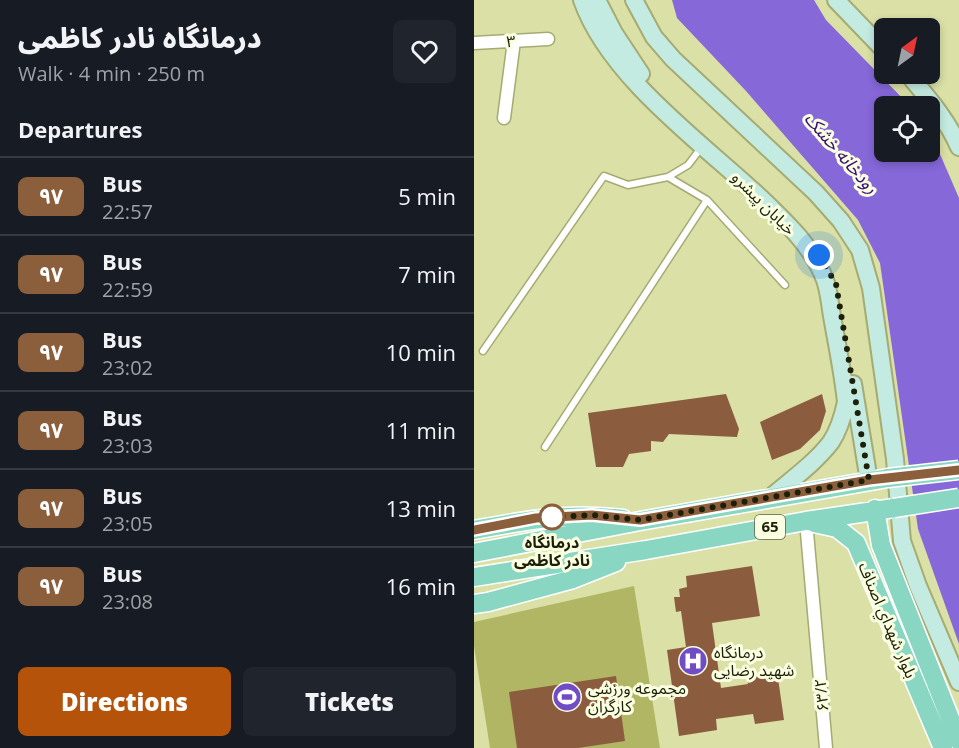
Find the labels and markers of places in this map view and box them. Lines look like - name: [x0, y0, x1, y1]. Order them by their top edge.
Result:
- marker: درمانگاه نادر کاظمی: [539, 504, 565, 530]
- place label: درمانگاه نادر کاظمی: [514, 531, 590, 571]
- place label: درمانگاه شهید رضایی: [714, 641, 794, 681]
- hospital icon: درمانگاه شهید رضایی: [677, 645, 709, 677]
- place label: مجموعه ورزشی کارگران: [588, 677, 686, 717]
- sports icon: مجموعه ورزشی کارگران: [551, 681, 583, 713]

